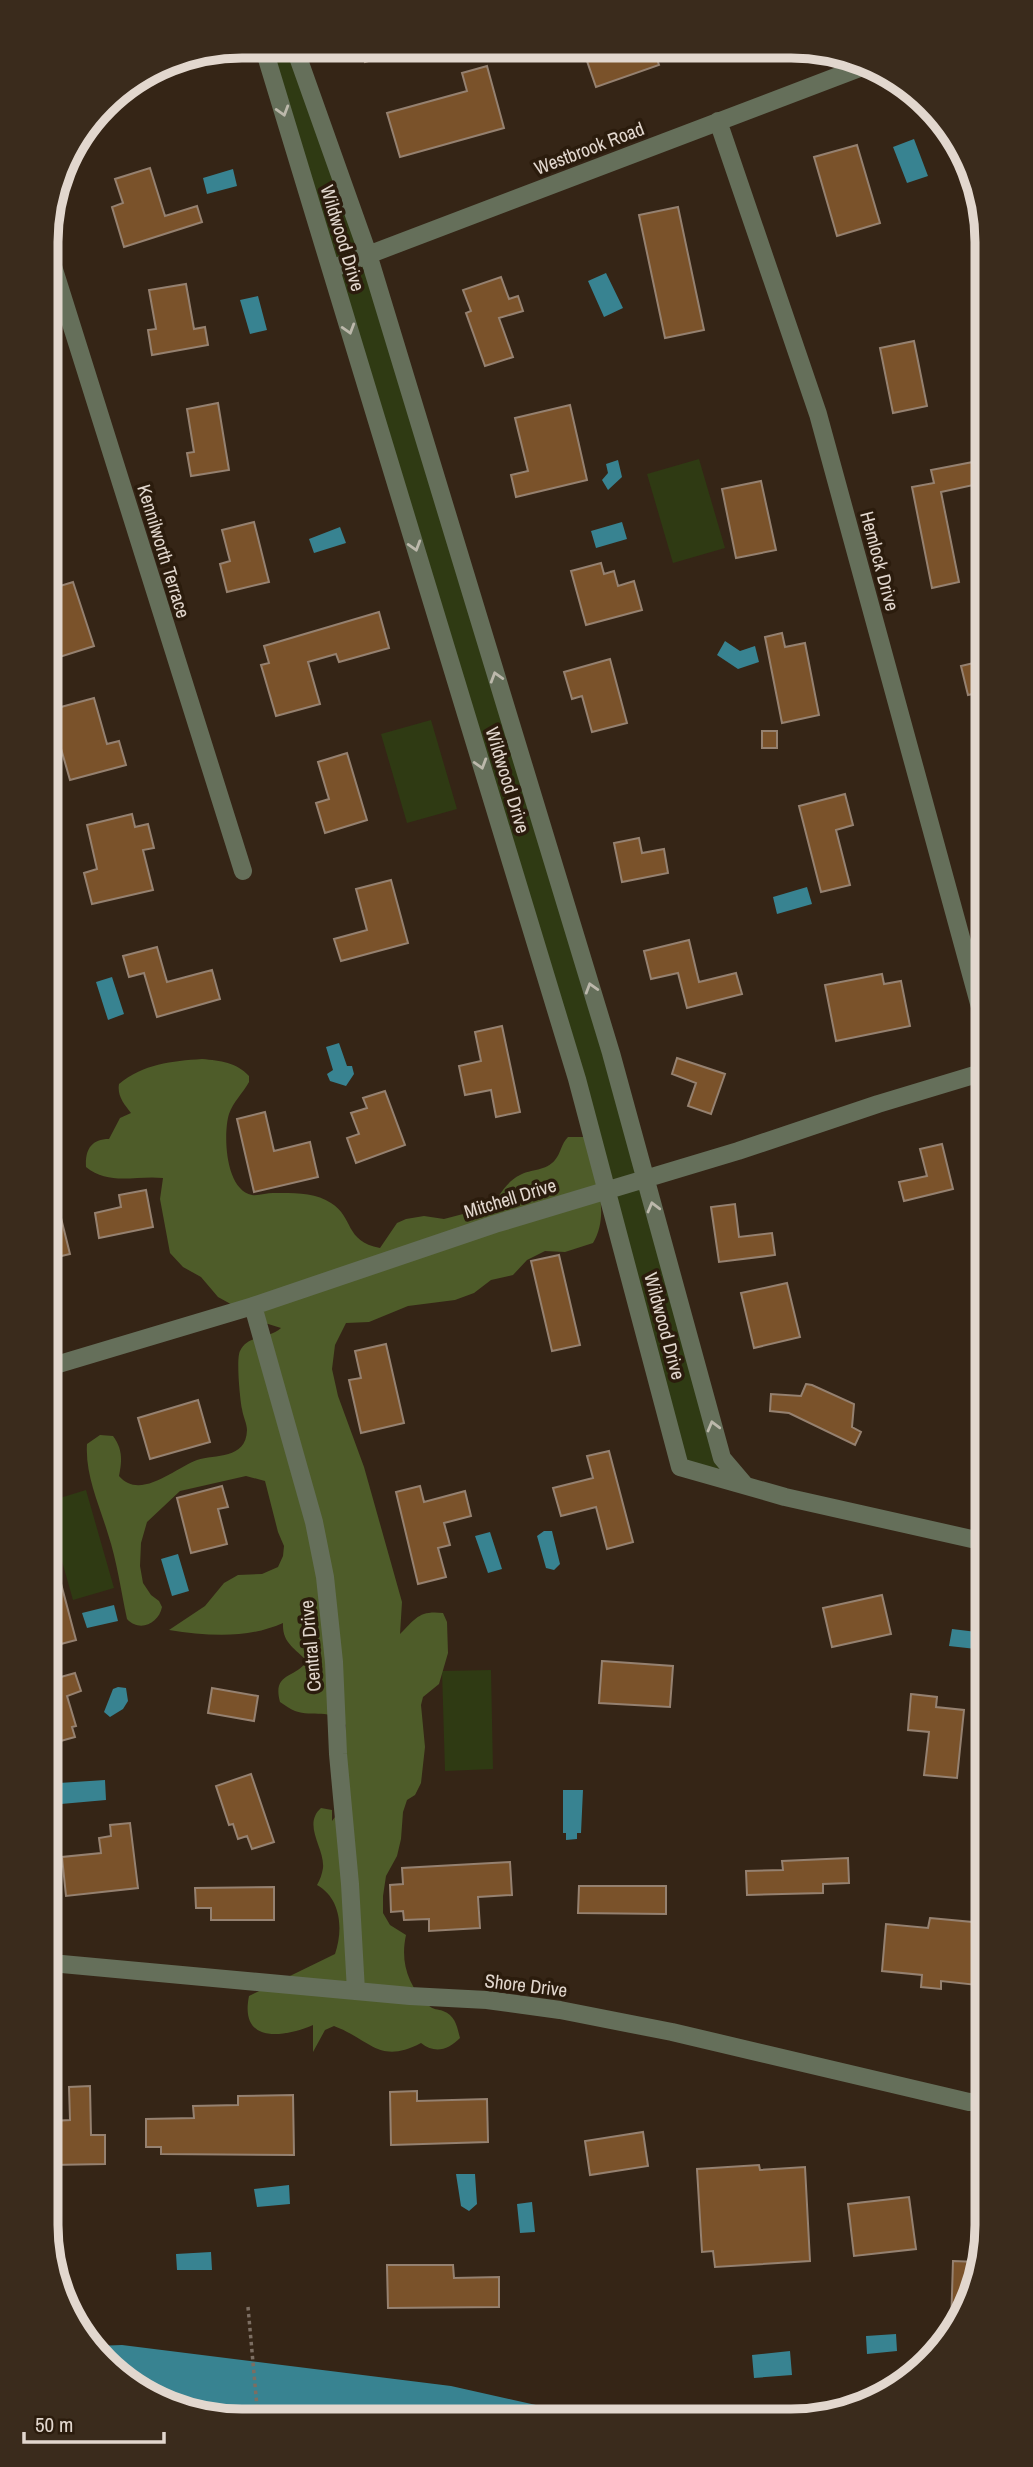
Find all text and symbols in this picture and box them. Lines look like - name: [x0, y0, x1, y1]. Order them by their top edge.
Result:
- one-way arrow: [274, 105, 289, 117]
- street label: Westbrook Road: [530, 115, 648, 181]
- street label: Wildwood Drive: [314, 182, 372, 294]
- one-way arrow: [340, 322, 355, 334]
- street label: Kennilworth Terrace: [131, 481, 197, 621]
- street label: Hemlock Drive: [854, 508, 906, 614]
- one-way arrow: [406, 540, 421, 552]
- one-way arrow: [490, 671, 505, 683]
- street label: Wildwood Drive: [479, 724, 537, 836]
- one-way arrow: [473, 757, 487, 770]
- one-way arrow: [585, 982, 600, 994]
- street label: Mitchell Drive: [461, 1172, 559, 1224]
- one-way arrow: [646, 1201, 661, 1213]
- street label: Wildwood Drive: [638, 1270, 692, 1382]
- one-way arrow: [707, 1420, 721, 1432]
- street label: Central Drive: [293, 1599, 327, 1693]
- street label: Shore Drive: [483, 1967, 569, 2003]
- scale bar: [24, 2400, 164, 2444]
- text: 50 m: [35, 2410, 73, 2439]

